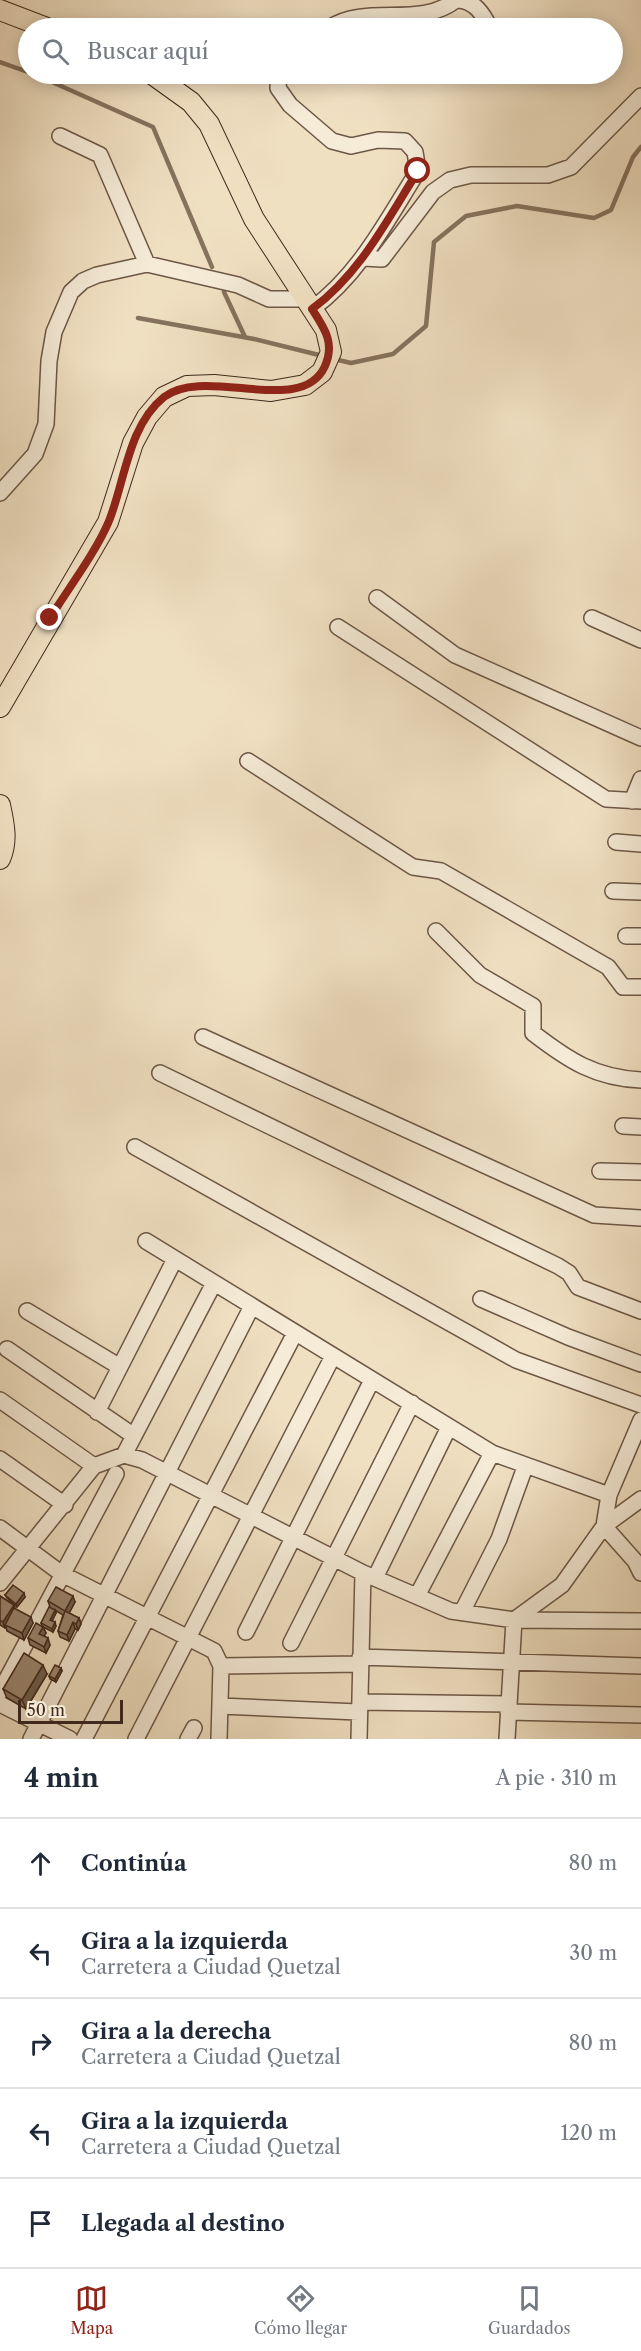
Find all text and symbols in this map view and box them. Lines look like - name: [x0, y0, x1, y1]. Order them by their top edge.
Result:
- search box: [18, 18, 623, 84]
- icon: search: [39, 35, 72, 68]
- text: Buscar aquí: [87, 38, 209, 65]
- route start: [404, 157, 430, 183]
- route end: [36, 604, 62, 630]
- scale bar: [18, 1697, 123, 1724]
- text: 50 m: [27, 1700, 65, 1720]
- text: 4 min: [24, 1762, 99, 1794]
- text: A pie · 310 m: [496, 1766, 617, 1790]
- icon: ahead: [24, 1847, 57, 1880]
- text: Continúa: [81, 1850, 187, 1877]
- text: 80 m: [569, 1851, 617, 1875]
- text: Gira a la izquierda: [81, 1928, 288, 1955]
- icon: left: [24, 1937, 57, 1970]
- text: 30 m: [569, 1941, 617, 1965]
- text: Carretera a Ciudad Quetzal: [81, 1955, 341, 1979]
- text: Gira a la derecha: [81, 2018, 271, 2045]
- icon: right: [24, 2027, 57, 2060]
- text: 80 m: [569, 2031, 617, 2055]
- text: Carretera a Ciudad Quetzal: [81, 2045, 341, 2069]
- text: Gira a la izquierda: [81, 2108, 288, 2135]
- icon: left: [24, 2117, 57, 2150]
- text: 120 m: [560, 2121, 617, 2145]
- text: Carretera a Ciudad Quetzal: [81, 2135, 341, 2159]
- icon: arrive: [24, 2207, 57, 2240]
- text: Llegada al destino: [81, 2210, 285, 2237]
- tab: Mapa: [70, 2282, 113, 2338]
- tab: Cómo llegar: [254, 2282, 347, 2338]
- tab: Guardados: [488, 2282, 571, 2338]

